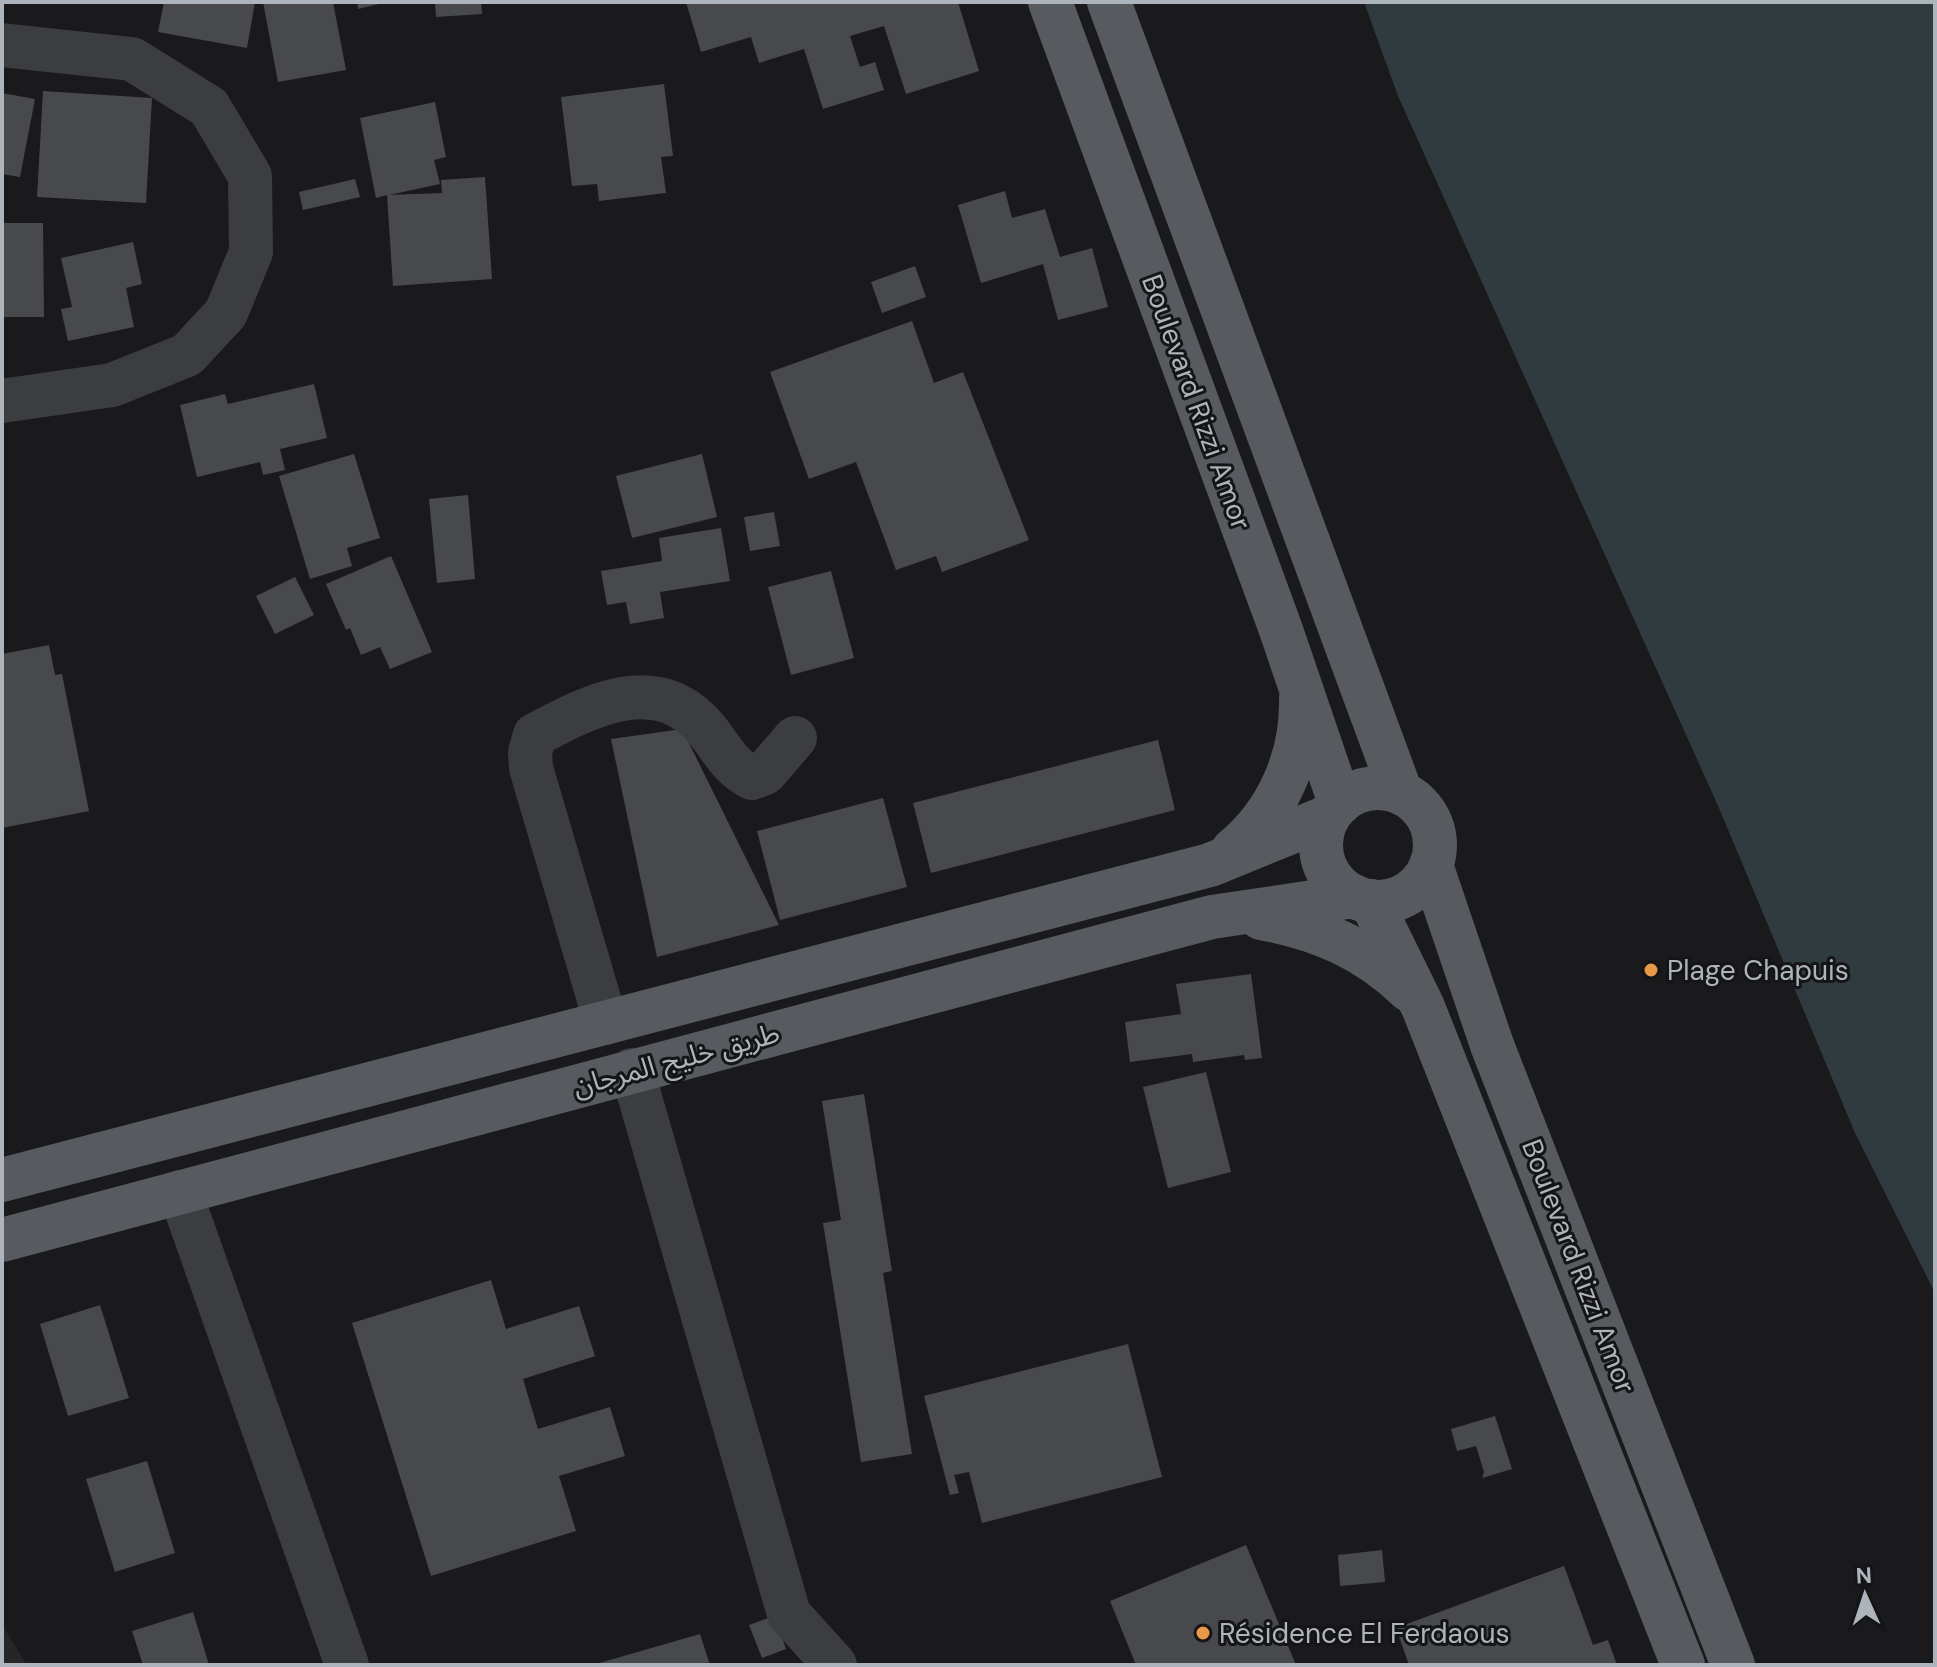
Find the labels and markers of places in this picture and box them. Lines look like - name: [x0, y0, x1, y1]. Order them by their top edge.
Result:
- place label: Plage Chapuis: [1667, 952, 1849, 989]
- marker: Plage Chapuis: [1642, 961, 1660, 979]
- place label: Résidence El Ferdaous: [1219, 1615, 1510, 1652]
- marker: Résidence El Ferdaous: [1194, 1624, 1212, 1642]

